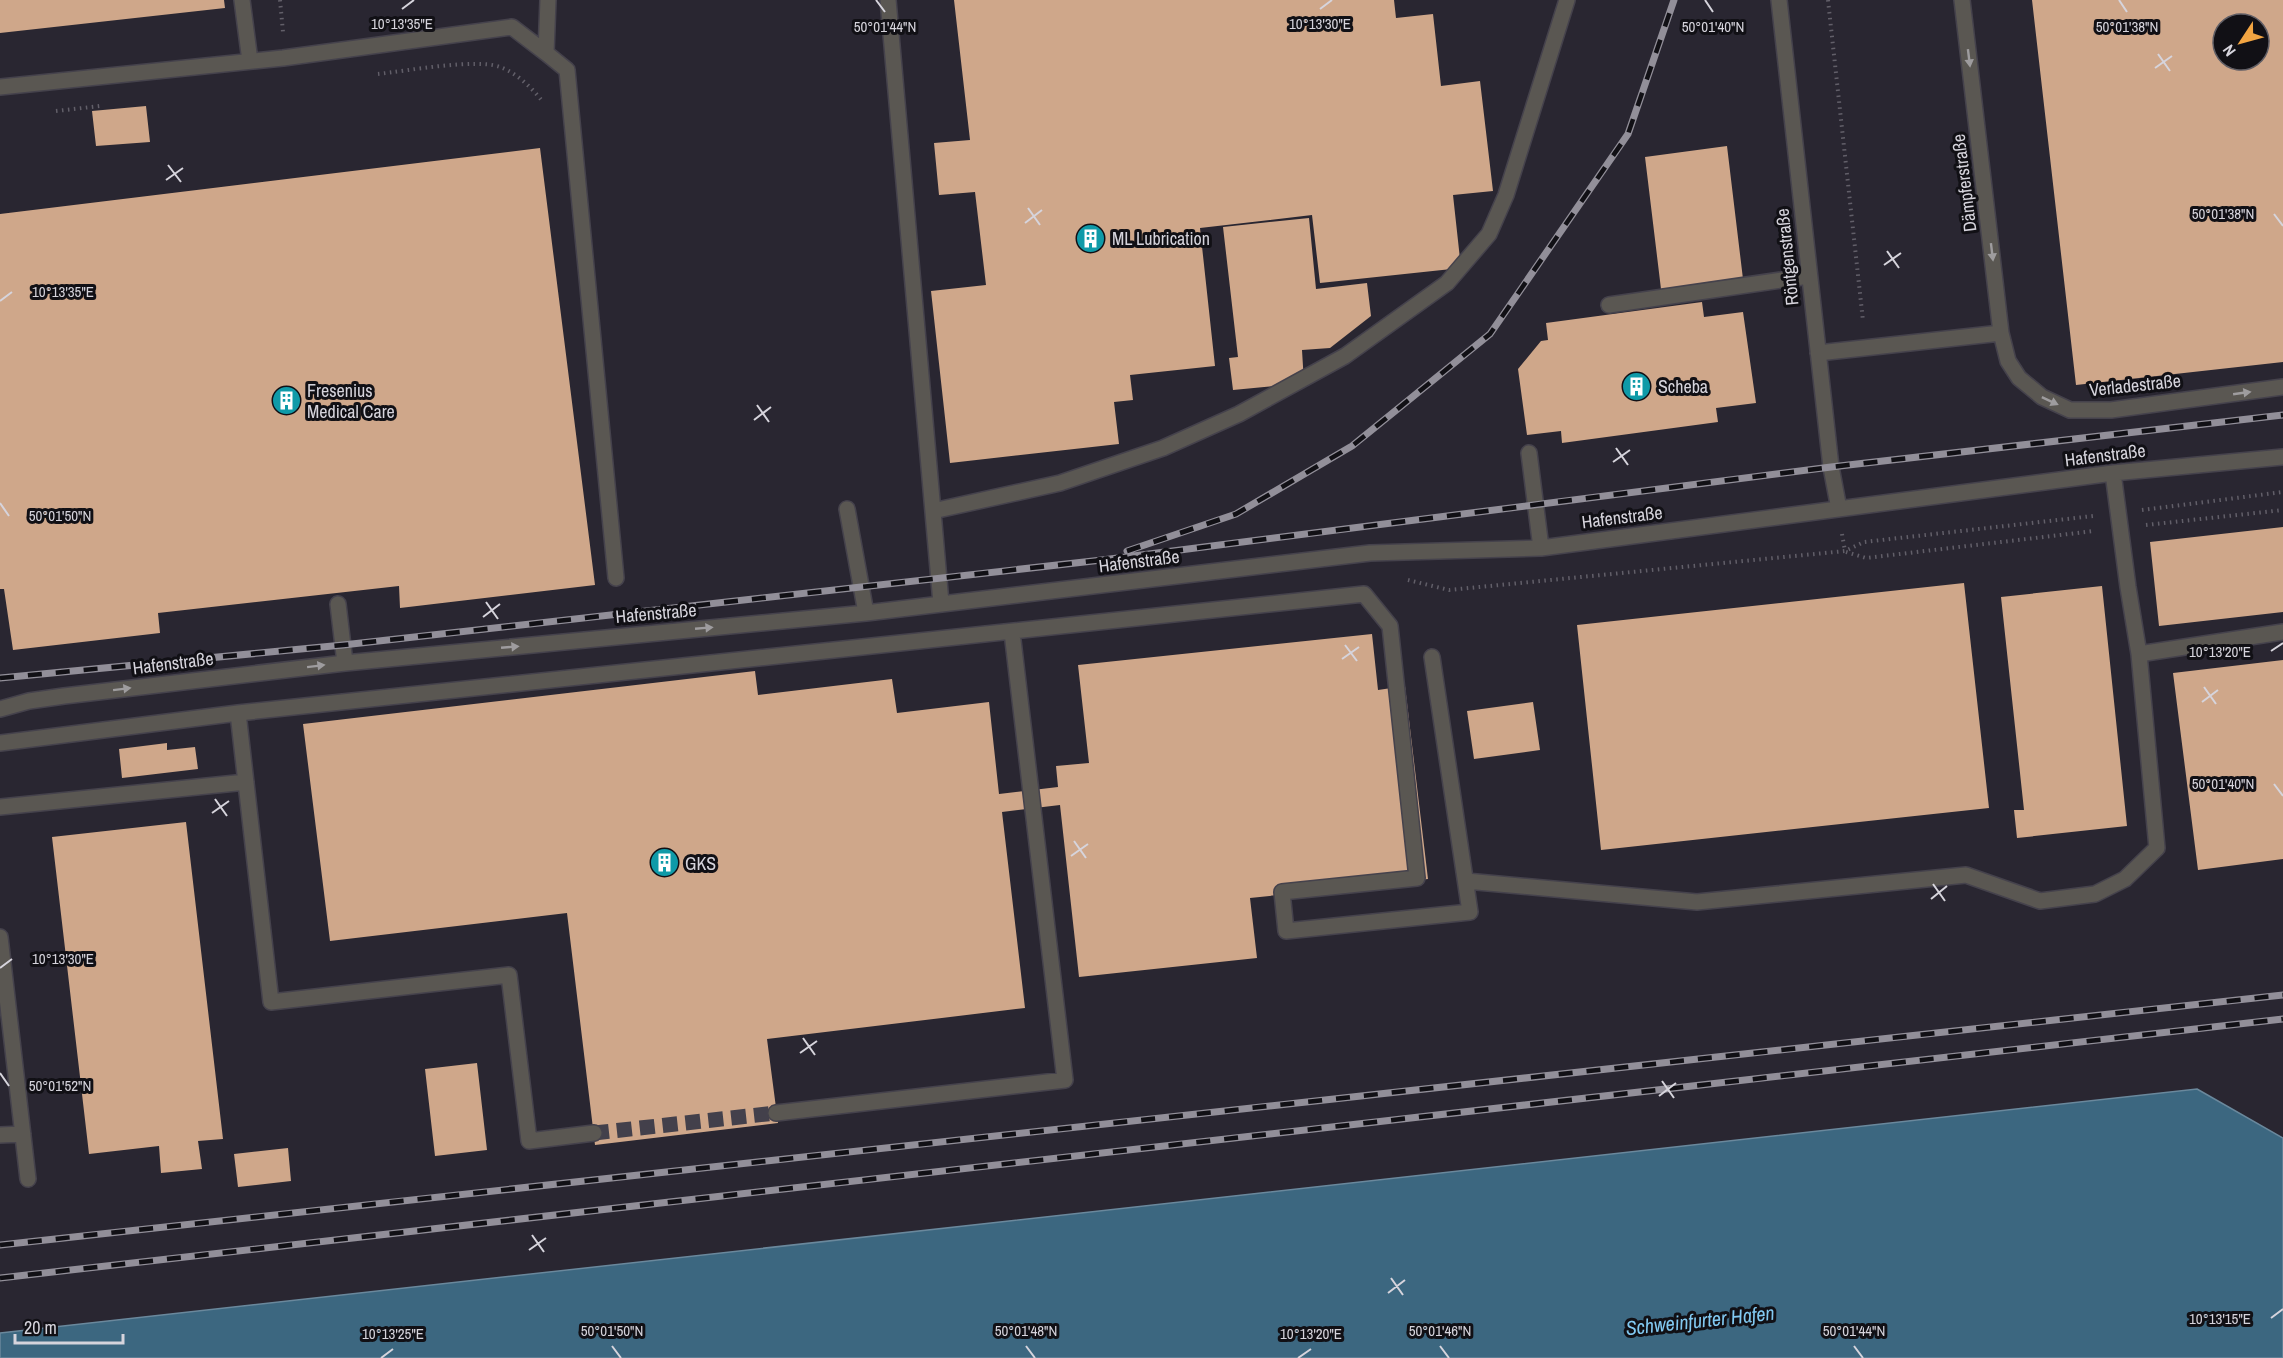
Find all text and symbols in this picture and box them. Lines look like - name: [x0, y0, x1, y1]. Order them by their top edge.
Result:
- north arrow: [2211, 12, 2271, 72]
- text: 10°13'35"E: [371, 13, 433, 34]
- text: 10°13'30"E: [1289, 13, 1351, 34]
- text: 50°01'44"N: [854, 16, 916, 37]
- text: 50°01'40"N: [1682, 16, 1744, 37]
- text: 50°01'38"N: [2096, 16, 2158, 37]
- text: N: [2217, 41, 2241, 61]
- one-way arrow: [1964, 49, 1974, 68]
- street label: Dämpferstraße: [1946, 133, 1982, 233]
- text: 50°01'38"N: [2192, 203, 2254, 224]
- street label: Röntgenstraße: [1769, 207, 1805, 307]
- building icon: ML Lubrication: [1075, 222, 1107, 254]
- place label: ML Lubrication: [1112, 226, 1210, 251]
- one-way arrow: [1987, 242, 1997, 261]
- text: 10°13'35"E: [32, 281, 94, 302]
- street label: Verladestraße: [2088, 368, 2182, 402]
- building icon: Scheba: [1621, 370, 1653, 402]
- place label: Scheba: [1658, 374, 1708, 399]
- place label: Fresenius Medical Care: [307, 378, 395, 424]
- building icon: Fresenius Medical Care: [270, 384, 302, 416]
- one-way arrow: [2232, 388, 2251, 397]
- one-way arrow: [2041, 396, 2058, 405]
- street label: Hafenstraße: [2063, 438, 2147, 472]
- street label: Hafenstraße: [1580, 500, 1664, 534]
- text: 50°01'50"N: [29, 505, 91, 526]
- street label: Hafenstraße: [1097, 544, 1181, 578]
- street label: Hafenstraße: [614, 597, 698, 629]
- one-way arrow: [694, 623, 713, 633]
- text: 10°13'20"E: [2189, 641, 2251, 662]
- one-way arrow: [500, 642, 519, 652]
- street label: Hafenstraße: [131, 646, 215, 680]
- one-way arrow: [306, 661, 325, 671]
- one-way arrow: [113, 684, 132, 694]
- text: 50°01'40"N: [2192, 773, 2254, 794]
- building icon: GKS: [648, 847, 680, 879]
- place label: GKS: [685, 851, 716, 876]
- text: 10°13'30"E: [32, 948, 94, 969]
- text: 50°01'52"N: [29, 1075, 91, 1096]
- water label: Schweinfurter Hafen: [1624, 1299, 1776, 1341]
- scale bar: [15, 1307, 123, 1345]
- text: 10°13'15"E: [2189, 1308, 2251, 1329]
- text: 20 m: [24, 1315, 57, 1340]
- text: 50°01'50"N: [581, 1320, 643, 1341]
- text: 50°01'48"N: [995, 1320, 1057, 1341]
- text: 50°01'46"N: [1409, 1320, 1471, 1341]
- text: 50°01'44"N: [1823, 1320, 1885, 1341]
- text: 10°13'25"E: [362, 1323, 424, 1344]
- text: 10°13'20"E: [1280, 1323, 1342, 1344]

